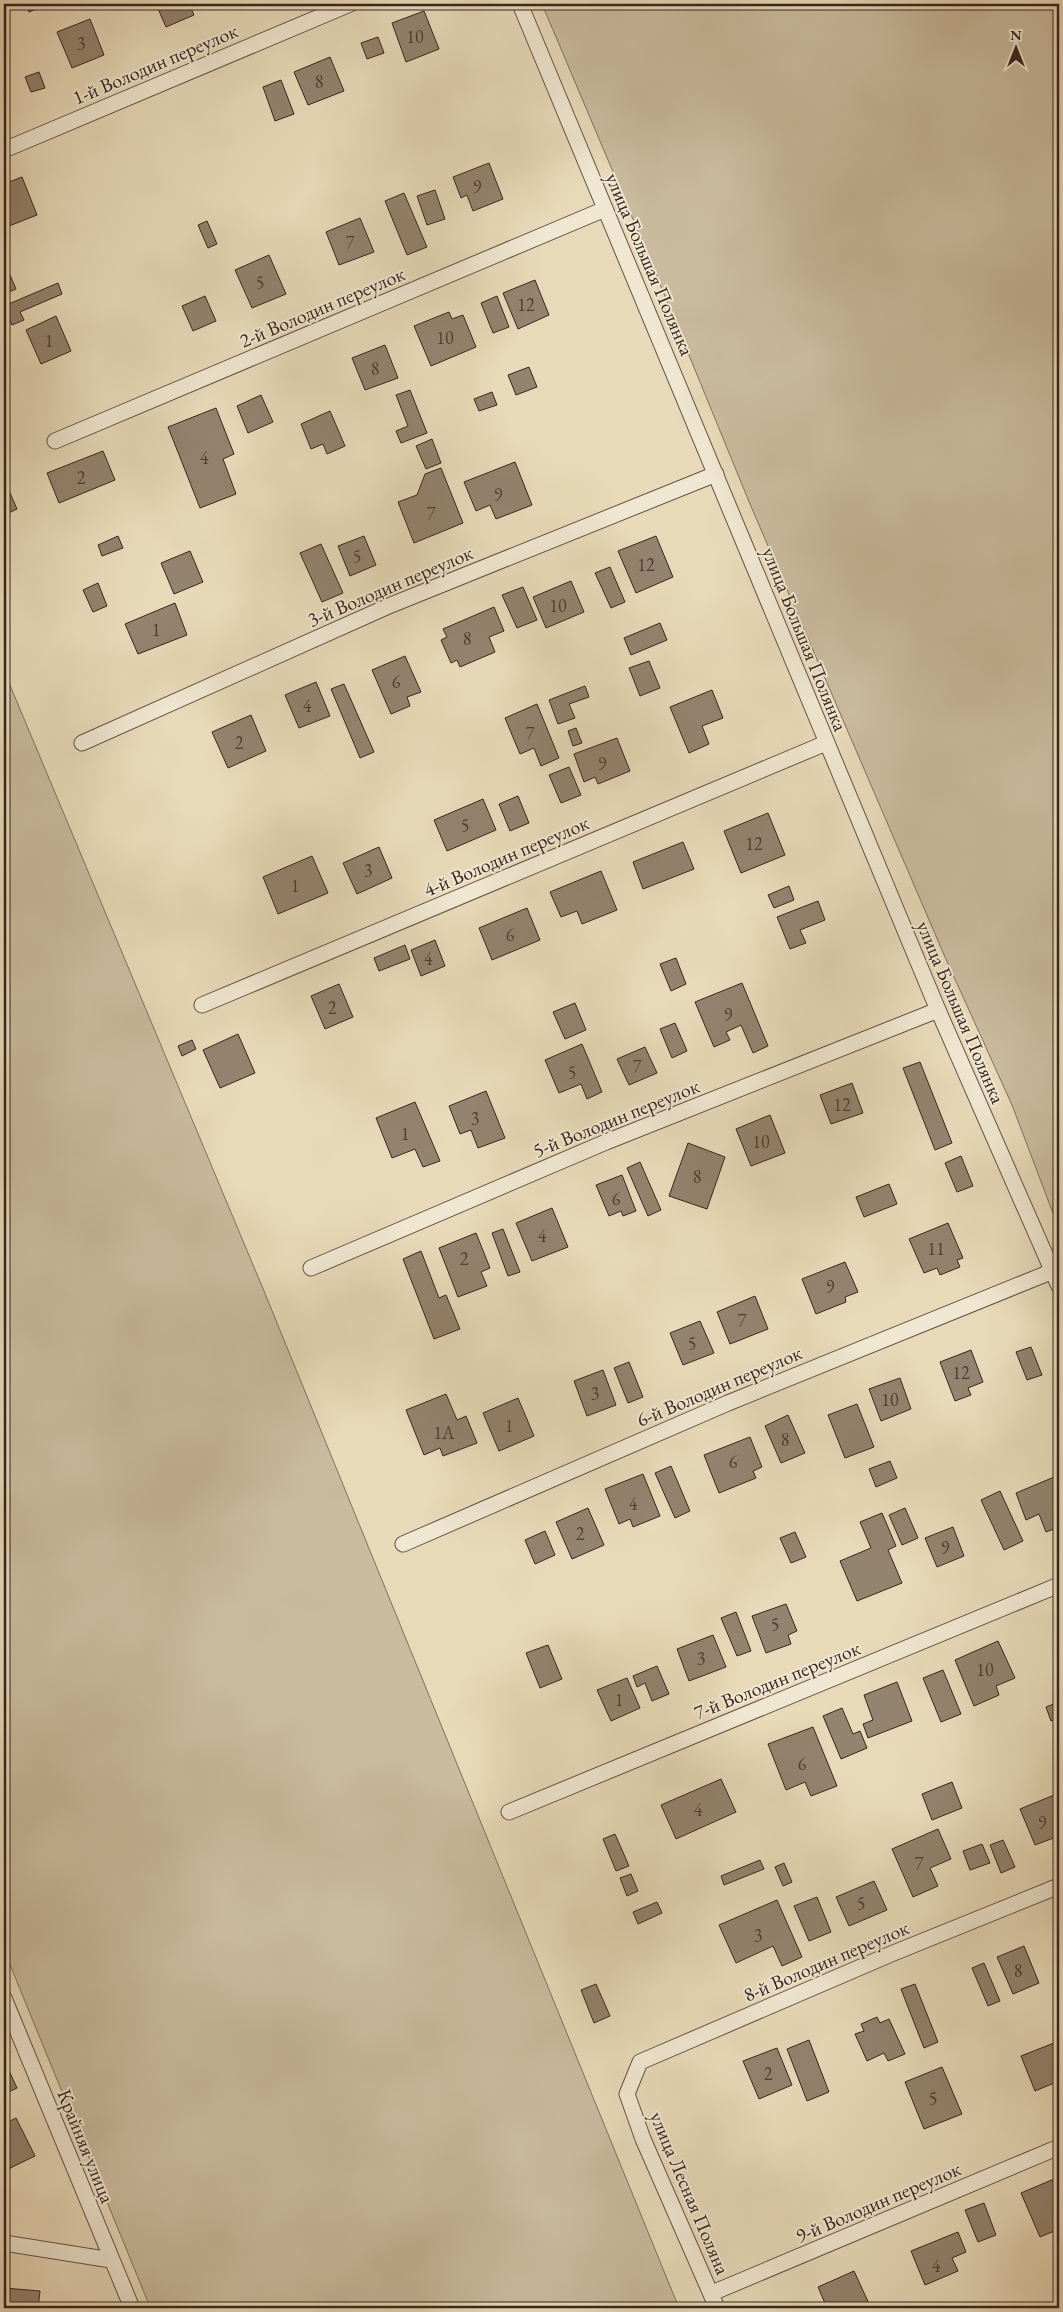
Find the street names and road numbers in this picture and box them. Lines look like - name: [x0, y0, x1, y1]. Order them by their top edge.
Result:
- street label: 1-й Володин переулок: [68, 17, 242, 111]
- street label: улица Большая Полянка: [600, 169, 700, 359]
- street label: 2-й Володин переулок: [235, 260, 409, 354]
- street label: 3-й Володин переулок: [303, 539, 477, 633]
- street label: улица Большая Полянка: [756, 543, 854, 735]
- street label: 4-й Володин переулок: [419, 809, 593, 903]
- street label: улица Большая Полянка: [911, 917, 1011, 1107]
- street label: 5-й Володин переулок: [529, 1073, 703, 1163]
- street label: 6-й Володин переулок: [632, 1339, 806, 1433]
- street label: 7-й Володин переулок: [690, 1635, 864, 1725]
- street label: 8-й Володин переулок: [739, 1914, 913, 2008]
- street label: Крайняя улица: [51, 2085, 121, 2207]
- street label: улица Лесная Поляна: [644, 2108, 736, 2278]
- street label: 9-й Володин переулок: [791, 2155, 965, 2249]

